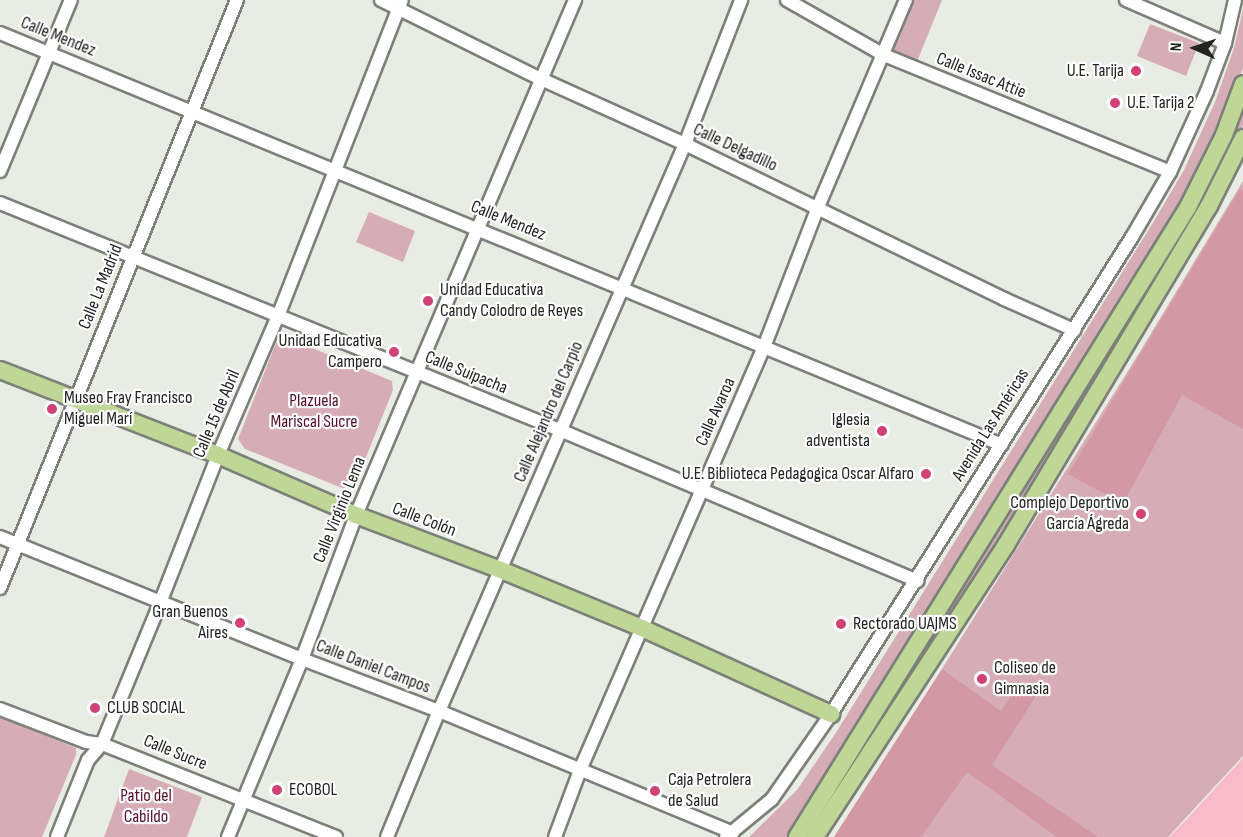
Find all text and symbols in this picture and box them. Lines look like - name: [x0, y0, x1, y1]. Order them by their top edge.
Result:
- street label: Calle Mendez: [17, 12, 99, 62]
- north arrow: [1165, 18, 1225, 78]
- text: N: [1167, 42, 1186, 52]
- street label: Calle Issac Attie: [933, 48, 1029, 104]
- place label: U.E. Tarija: [1067, 60, 1124, 82]
- marker: U.E. Tarija: [1129, 64, 1143, 78]
- place label: U.E. Tarija 2: [1127, 92, 1195, 114]
- marker: U.E. Tarija 2: [1108, 96, 1122, 110]
- street label: Calle Delgadillo: [689, 119, 781, 177]
- street label: Calle Mendez: [467, 196, 549, 246]
- street label: Calle La Madrid: [74, 241, 128, 333]
- place label: Unidad Educativa Candy Colodro de Reyes: [440, 280, 583, 322]
- marker: Unidad Educativa Candy Colodro de Reyes: [421, 294, 435, 308]
- place label: Unidad Educativa Campero: [279, 331, 382, 374]
- street label: Calle Alejandro del Carpio: [510, 338, 588, 486]
- marker: Unidad Educativa Campero: [387, 345, 401, 359]
- street label: Calle Suipacha: [422, 347, 510, 399]
- street label: Avenida Las Américas: [948, 365, 1034, 485]
- street label: Calle 15 de Abril: [189, 367, 245, 461]
- street label: Calle Avaroa: [691, 374, 741, 450]
- place label: Museo Fray Francisco Miguel Marí: [64, 388, 192, 430]
- park label: Plazuela Mariscal Sucre: [270, 391, 358, 434]
- marker: Museo Fray Francisco Miguel Marí: [45, 402, 59, 416]
- place label: Iglesia adventista: [806, 410, 870, 452]
- marker: Iglesia adventista: [875, 424, 889, 438]
- street label: Calle Virginio Lema: [309, 454, 371, 566]
- place label: U.E. Biblioteca Pedagogica Oscar Alfaro: [682, 463, 914, 485]
- marker: U.E. Biblioteca Pedagogica Oscar Alfaro: [919, 467, 933, 481]
- place label: Complejo Deportivo García Ágreda: [1010, 493, 1129, 536]
- street label: Calle Colón: [389, 498, 459, 542]
- marker: Complejo Deportivo García Ágreda: [1134, 507, 1148, 521]
- place label: Gran Buenos Aires: [152, 602, 228, 644]
- place label: Rectorado UAJMS: [853, 613, 957, 635]
- marker: Gran Buenos Aires: [233, 616, 247, 630]
- marker: Rectorado UAJMS: [834, 617, 848, 631]
- street label: Calle Daniel Campos: [313, 635, 433, 699]
- place label: Coliseo de Gimnasia: [994, 658, 1056, 700]
- marker: Coliseo de Gimnasia: [975, 672, 989, 686]
- place label: CLUB SOCIAL: [107, 697, 185, 719]
- marker: CLUB SOCIAL: [88, 701, 102, 715]
- street label: Calle Sucre: [140, 731, 210, 775]
- place label: Caja Petrolera de Salud: [668, 770, 751, 812]
- place label: ECOBOL: [289, 779, 337, 801]
- marker: Caja Petrolera de Salud: [646, 782, 664, 800]
- marker: ECOBOL: [270, 783, 284, 797]
- park label: Patio del Cabildo: [120, 786, 172, 828]

